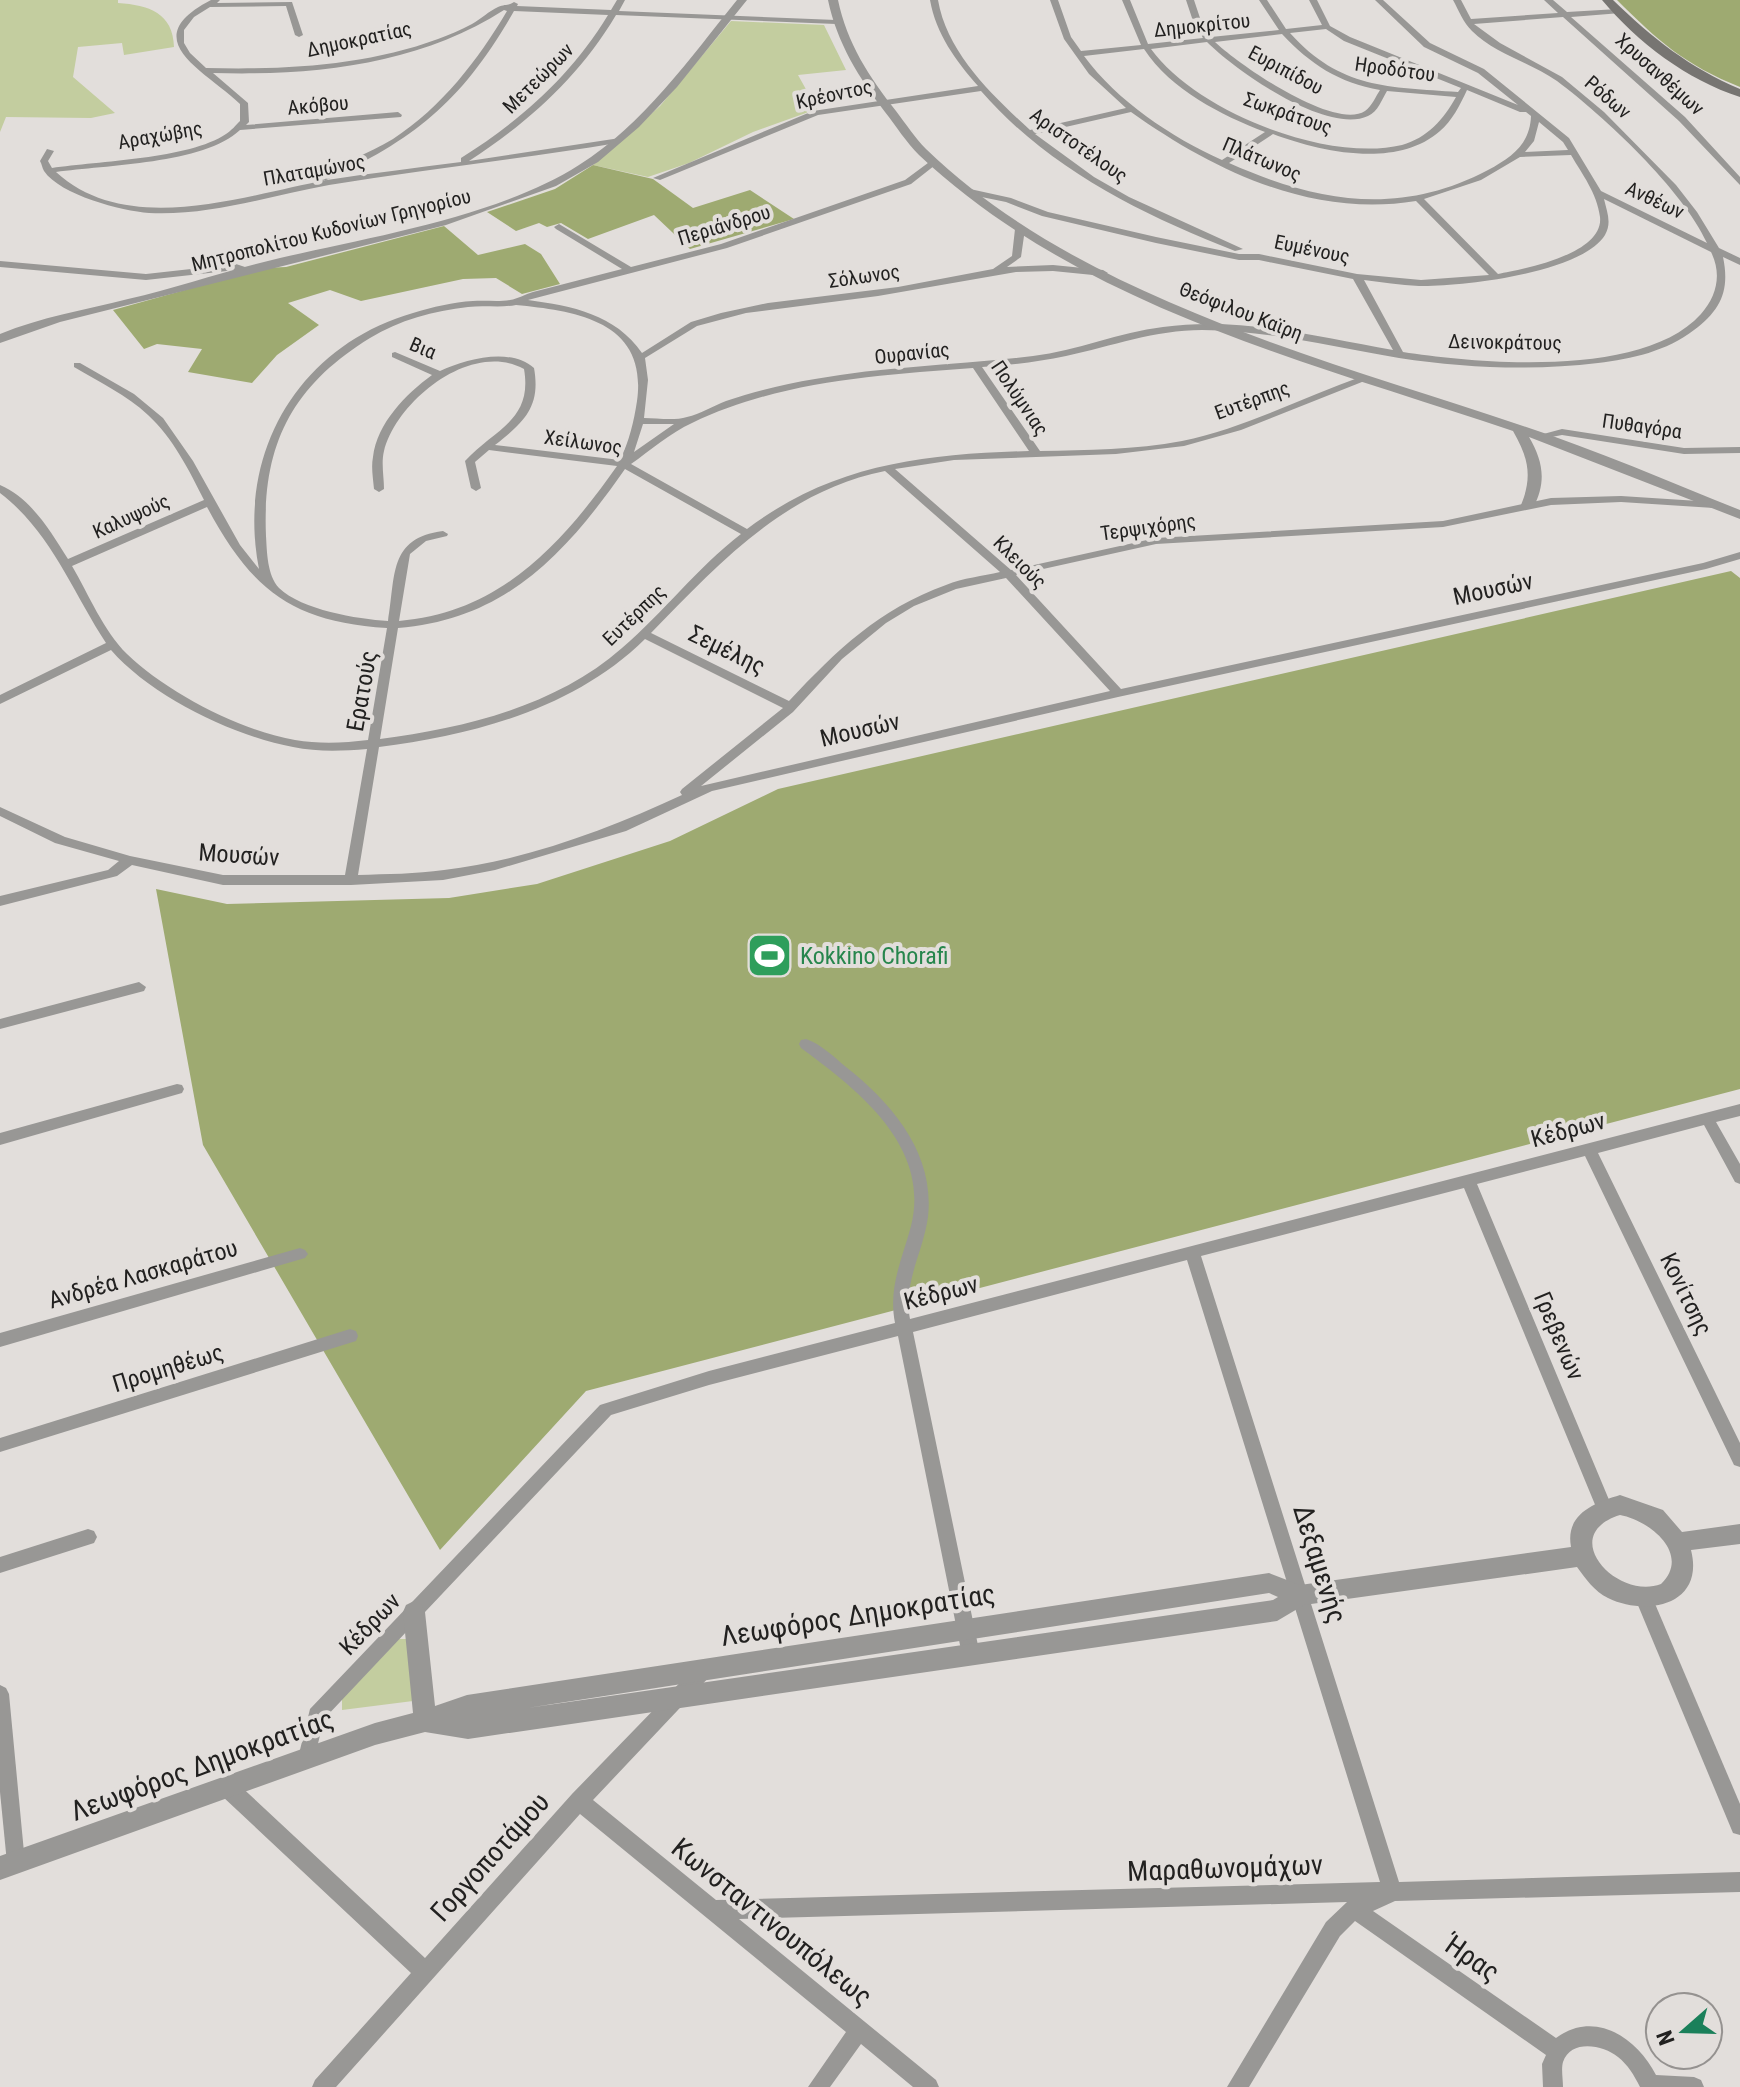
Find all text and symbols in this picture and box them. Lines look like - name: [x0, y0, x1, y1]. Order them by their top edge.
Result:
- street label: Δημοκρίτου: [1153, 8, 1251, 42]
- street label: Δημοκρατίας: [304, 16, 414, 62]
- street label: Χρυσανθέμων: [1611, 28, 1710, 120]
- street label: Μετεώρων: [498, 37, 579, 118]
- street label: Ευριπίδου: [1245, 40, 1327, 100]
- street label: Ηροδότου: [1353, 51, 1437, 87]
- street label: Ρόδων: [1580, 70, 1636, 124]
- street label: Κρέοντος: [794, 74, 874, 114]
- street label: Σωκράτους: [1241, 87, 1335, 139]
- street label: Ακόβου: [286, 90, 350, 120]
- street label: Αριστοτέλους: [1026, 103, 1132, 187]
- street label: Αραχώβης: [116, 116, 204, 154]
- street label: Πλάτωνος: [1219, 132, 1305, 186]
- street label: Πλαταμώνος: [261, 149, 367, 191]
- street label: Ανθέων: [1622, 176, 1688, 224]
- street label: Μητροπολίτου Κυδονίων Γρηγορίου: [189, 184, 473, 276]
- street label: Περιάνδρου: [675, 200, 773, 250]
- street label: Ευμένους: [1272, 229, 1352, 269]
- street label: Σόλωνος: [827, 259, 901, 293]
- street label: Θεόφιλου Καϊρη: [1176, 276, 1306, 346]
- street label: Δεινοκράτους: [1448, 329, 1562, 355]
- street label: Βια: [406, 332, 440, 364]
- street label: Ουρανίας: [873, 337, 951, 369]
- street label: Πολύμνιας: [986, 356, 1054, 440]
- street label: Ευτέρπης: [1211, 375, 1293, 425]
- street label: Πυθαγόρα: [1600, 409, 1684, 444]
- street label: Χείλωνος: [543, 425, 623, 459]
- street label: Καλυψούς: [89, 489, 173, 543]
- street label: Τερψιχόρης: [1099, 508, 1197, 546]
- street label: Κλειούς: [988, 530, 1052, 594]
- street label: Μουσών: [1450, 567, 1536, 611]
- street label: Ευτέρπης: [598, 579, 670, 651]
- street label: Σεμέλης: [684, 620, 770, 680]
- street label: Ερατούς: [341, 648, 383, 734]
- street label: Μουσών: [817, 707, 903, 753]
- street label: Μουσών: [198, 838, 280, 872]
- sports icon: Kokkino Chorafi: [745, 932, 793, 980]
- place label: Kokkino Chorafi: [800, 942, 949, 970]
- street label: Κέδρων: [1528, 1107, 1608, 1153]
- street label: Ανδρέα Λασκαράτου: [45, 1234, 241, 1314]
- street label: Κονίτσης: [1654, 1248, 1718, 1340]
- street label: Κέδρων: [901, 1270, 981, 1316]
- street label: Γρεβενών: [1528, 1288, 1590, 1384]
- street label: Προμηθέως: [109, 1338, 227, 1398]
- street label: Δεξαμενής: [1286, 1501, 1354, 1627]
- street label: Λεωφόρος Δημοκρατίας: [718, 1577, 998, 1653]
- street label: Κέδρων: [334, 1587, 406, 1661]
- street label: Λεωφόρος Δημοκρατίας: [66, 1702, 338, 1828]
- street label: Γοργοποτάμου: [424, 1786, 556, 1928]
- street label: Κωνσταντινουπόλεως: [665, 1831, 879, 2013]
- street label: Μαραθωνομάχων: [1127, 1848, 1323, 1888]
- street label: Ήρας: [1437, 1927, 1506, 1989]
- north arrow: [1644, 1991, 1724, 2071]
- text: N: [1652, 2027, 1680, 2048]

